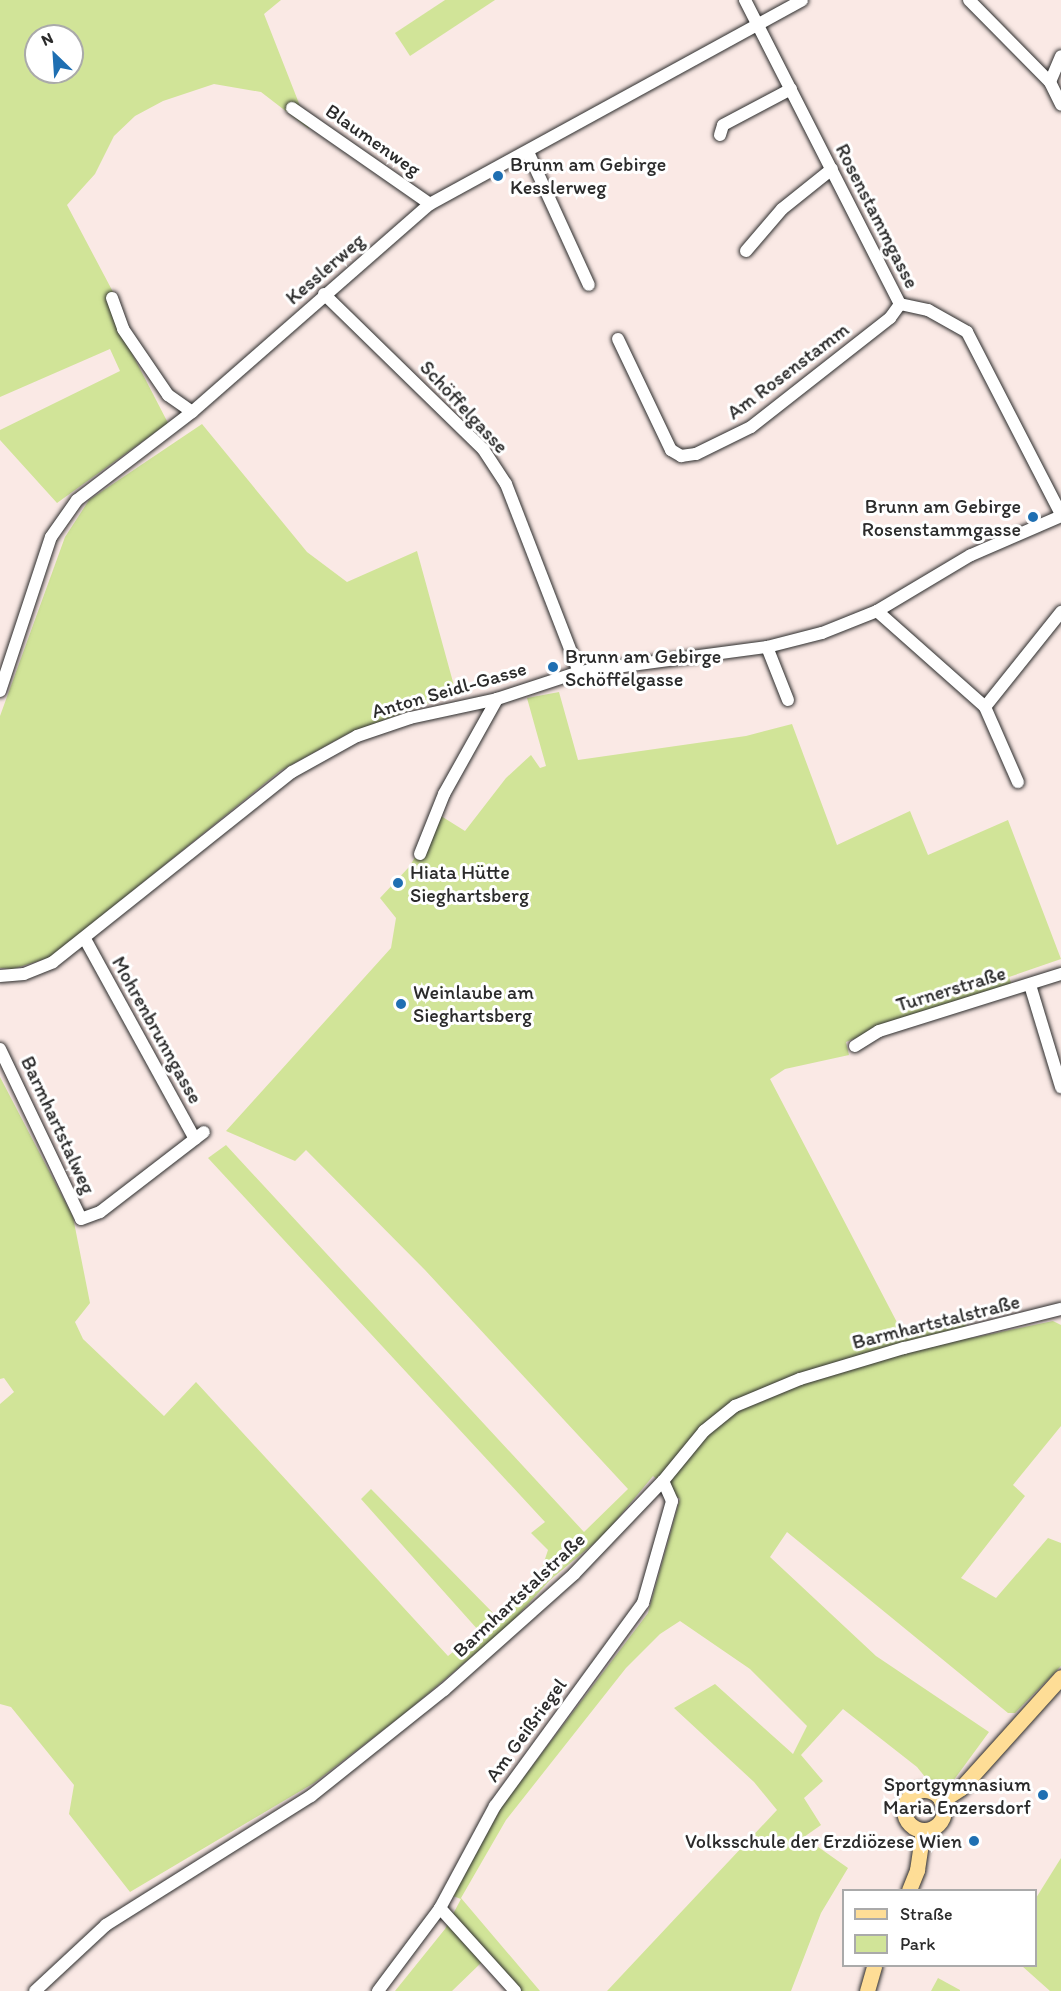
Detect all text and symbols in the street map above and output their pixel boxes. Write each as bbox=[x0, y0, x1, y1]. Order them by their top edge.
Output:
north arrow bbox=[24, 24, 84, 84]
text: N bbox=[38, 28, 56, 50]
street label: Blaumenweg bbox=[321, 99, 425, 181]
street label: Rosenstammgasse bbox=[830, 140, 924, 292]
place label: Brunn am Gebirge Kesslerweg bbox=[510, 152, 666, 199]
marker: Brunn am Gebirge Kesslerweg bbox=[491, 169, 505, 183]
street label: Kesslerweg bbox=[281, 228, 369, 310]
street label: Am Rosenstamm bbox=[723, 318, 853, 424]
street label: Schöffelgasse bbox=[415, 355, 513, 459]
place label: Brunn am Gebirge Rosenstammgasse bbox=[862, 494, 1021, 541]
marker: Brunn am Gebirge Rosenstammgasse bbox=[1026, 510, 1040, 524]
place label: Brunn am Gebirge Schöffelgasse bbox=[565, 644, 721, 691]
street label: Anton Seidl-Gasse bbox=[369, 656, 529, 724]
marker: Brunn am Gebirge Schöffelgasse bbox=[546, 660, 560, 674]
place label: Hiata Hütte Sieghartsberg bbox=[410, 860, 529, 907]
marker: Hiata Hütte Sieghartsberg bbox=[391, 876, 405, 890]
street label: Mohrenbrunngasse bbox=[107, 952, 207, 1108]
street label: Turnerstraße bbox=[893, 961, 1009, 1017]
place label: Weinlaube am Sieghartsberg bbox=[413, 981, 534, 1028]
marker: Weinlaube am Sieghartsberg bbox=[394, 997, 408, 1011]
street label: Barmhartstalweg bbox=[16, 1052, 100, 1198]
street label: Barmhartstalstraße bbox=[850, 1290, 1022, 1354]
street label: Barmhartstalstraße bbox=[448, 1528, 590, 1662]
street label: Am Geißriegel bbox=[480, 1673, 572, 1787]
place label: Sportgymnasium Maria Enzersdorf bbox=[883, 1772, 1031, 1819]
marker: Sportgymnasium Maria Enzersdorf bbox=[1036, 1788, 1050, 1802]
place label: Volksschule der Erzdiözese Wien bbox=[685, 1829, 962, 1853]
marker: Volksschule der Erzdiözese Wien bbox=[967, 1834, 981, 1848]
legend bbox=[842, 1889, 1037, 1967]
text: Straße bbox=[900, 1903, 953, 1925]
text: Park bbox=[900, 1933, 935, 1955]

